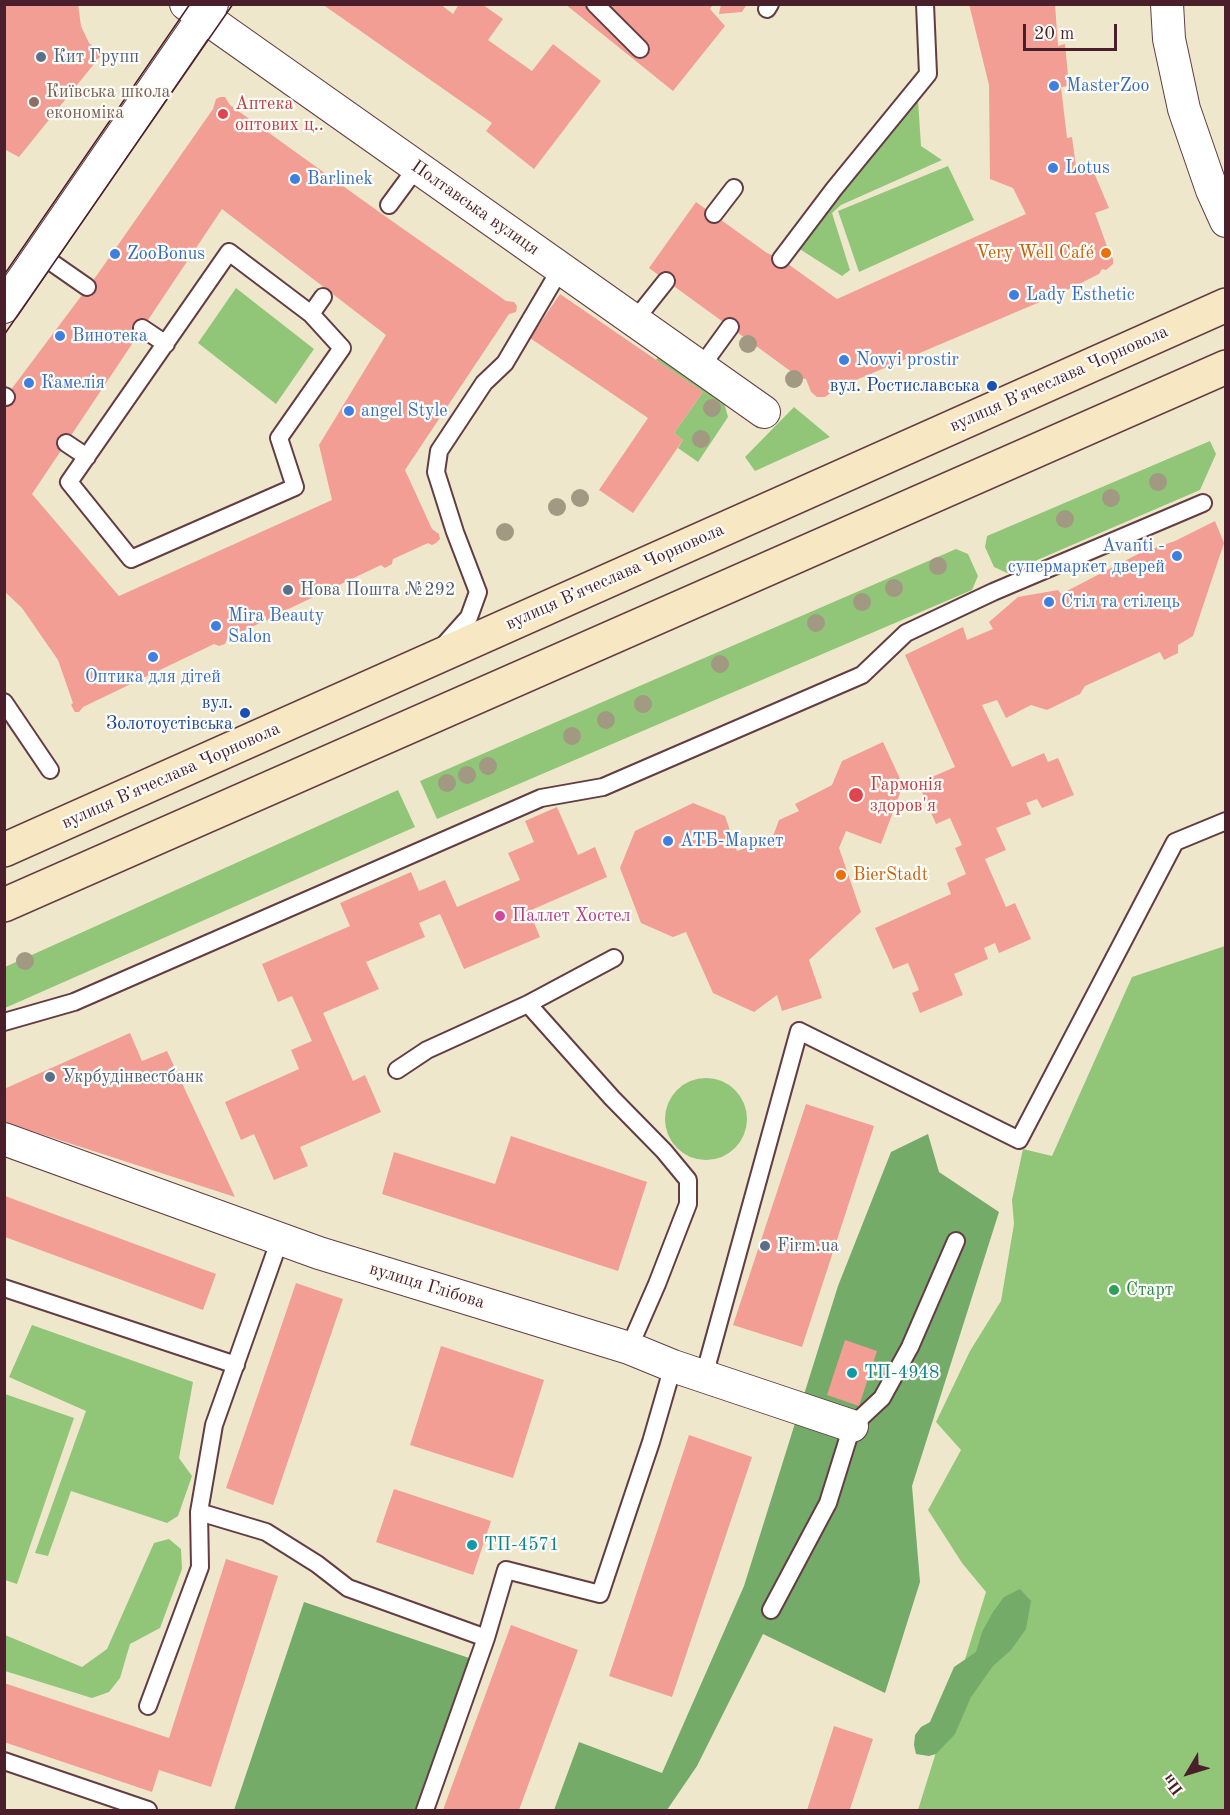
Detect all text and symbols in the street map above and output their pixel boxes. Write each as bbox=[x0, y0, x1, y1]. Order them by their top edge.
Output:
scale bar bbox=[1026, 12, 1120, 50]
text: 20 m bbox=[1034, 25, 1074, 43]
place label: Кит Групп bbox=[53, 46, 139, 68]
marker: Кит Групп bbox=[34, 50, 48, 64]
place label: MasterZoo bbox=[1066, 75, 1149, 97]
marker: MasterZoo bbox=[1047, 79, 1061, 93]
place label: Київська школа економіка bbox=[46, 81, 170, 124]
place label: Аптека оптових ц.. bbox=[235, 93, 324, 136]
marker: Київська школа економіка bbox=[27, 95, 41, 109]
marker: Аптека оптових ц.. bbox=[216, 107, 230, 121]
street label: Полтавська вулиця bbox=[407, 156, 543, 260]
place label: Lotus bbox=[1065, 157, 1110, 179]
marker: Lotus bbox=[1046, 161, 1060, 175]
place label: Barlinek bbox=[307, 168, 373, 190]
marker: Barlinek bbox=[288, 172, 302, 186]
place label: Very Well Café bbox=[976, 242, 1094, 264]
place label: ZooBonus bbox=[127, 243, 205, 265]
marker: Very Well Café bbox=[1099, 246, 1113, 260]
marker: ZooBonus bbox=[108, 247, 122, 261]
place label: Lady Esthetic bbox=[1026, 284, 1135, 306]
marker: Lady Esthetic bbox=[1007, 288, 1021, 302]
street label: вулиця Вʼячеслава Чорновола bbox=[946, 321, 1172, 437]
place label: Винотека bbox=[72, 325, 148, 347]
marker: Винотека bbox=[53, 329, 67, 343]
place label: Novyi prostir bbox=[856, 349, 959, 371]
marker: Novyi prostir bbox=[837, 353, 851, 367]
place label: Камелія bbox=[41, 372, 105, 394]
place label: вул. Ростиславська bbox=[830, 375, 980, 397]
marker: Камелія bbox=[22, 376, 36, 390]
marker: вул. Ростиславська bbox=[985, 379, 999, 393]
place label: angel Style bbox=[361, 400, 448, 422]
marker: angel Style bbox=[342, 404, 356, 418]
street label: вулиця Вʼячеслава Чорновола bbox=[502, 519, 728, 635]
place label: Avanti - супермаркет дверей bbox=[1008, 535, 1165, 578]
marker: Avanti - супермаркет дверей bbox=[1170, 549, 1184, 563]
place label: Нова Пошта №292 bbox=[300, 579, 455, 601]
marker: Нова Пошта №292 bbox=[281, 583, 295, 597]
place label: Стіл та стілець bbox=[1061, 591, 1180, 613]
marker: Стіл та стілець bbox=[1042, 595, 1056, 609]
place label: Mira Beauty Salon bbox=[228, 605, 324, 648]
marker: Mira Beauty Salon bbox=[209, 619, 223, 633]
marker: Оптика для дітей bbox=[146, 650, 160, 664]
place label: Оптика для дітей bbox=[85, 666, 221, 688]
place label: вул. Золотоустiвська bbox=[106, 692, 233, 734]
marker: вул. Золотоустiвська bbox=[238, 706, 252, 720]
street label: вулиця Вʼячеслава Чорновола bbox=[58, 718, 284, 834]
place label: Гармонія здоров'я bbox=[870, 774, 942, 816]
marker: Гармонія здоров'я bbox=[847, 786, 865, 804]
place label: АТБ-Маркет bbox=[680, 830, 784, 852]
marker: АТБ-Маркет bbox=[661, 834, 675, 848]
place label: BierStadt bbox=[853, 864, 928, 886]
marker: BierStadt bbox=[834, 868, 848, 882]
place label: Паллет Хостел bbox=[512, 905, 631, 927]
marker: Паллет Хостел bbox=[493, 909, 507, 923]
place label: Укрбудінвестбанк bbox=[62, 1066, 204, 1088]
marker: Укрбудінвестбанк bbox=[43, 1070, 57, 1084]
place label: Firm.ua bbox=[777, 1235, 839, 1257]
marker: Firm.ua bbox=[758, 1239, 772, 1253]
street label: вулиця Глібова bbox=[367, 1258, 487, 1314]
place label: Старт bbox=[1126, 1279, 1173, 1301]
marker: Старт bbox=[1107, 1283, 1121, 1297]
place label: ТП-4948 bbox=[864, 1362, 939, 1384]
marker: ТП-4948 bbox=[845, 1366, 859, 1380]
place label: ТП-4571 bbox=[484, 1534, 559, 1556]
marker: ТП-4571 bbox=[465, 1538, 479, 1552]
north arrow bbox=[1158, 1743, 1218, 1803]
text: Пн bbox=[1161, 1770, 1187, 1798]

